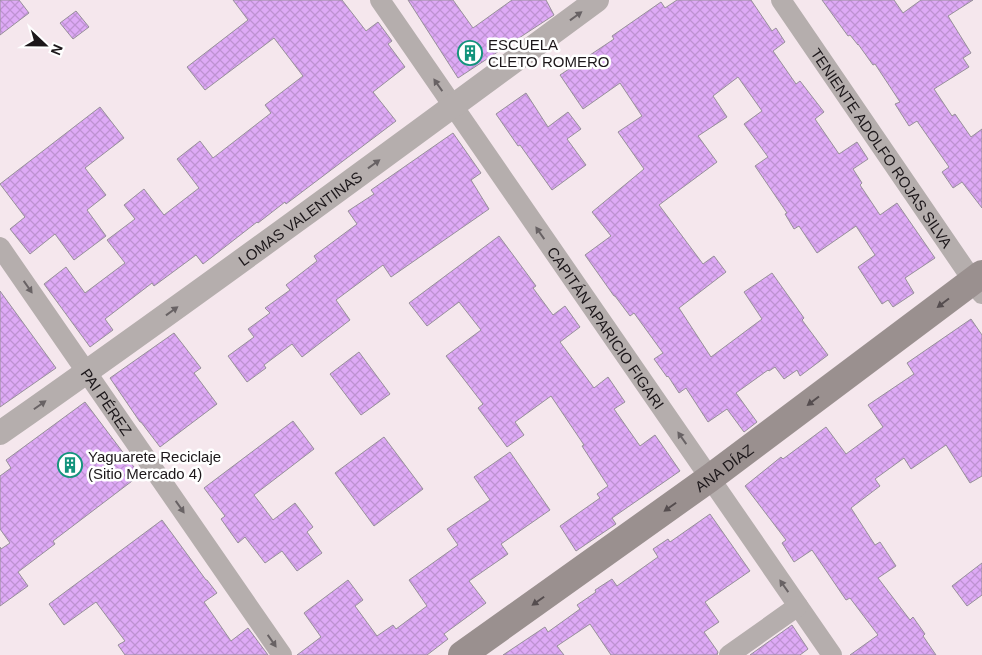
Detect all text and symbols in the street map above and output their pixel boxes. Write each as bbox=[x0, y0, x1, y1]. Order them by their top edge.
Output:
one-way arrow bbox=[569, 10, 582, 21]
north arrow bbox=[20, 20, 70, 70]
place label: ESCUELA CLETO ROMERO bbox=[488, 36, 609, 70]
building icon: ESCUELA CLETO ROMERO bbox=[457, 40, 483, 66]
text: N bbox=[48, 42, 66, 58]
street label: TENIENTE ADOLFO ROJAS SILVA bbox=[808, 45, 956, 251]
one-way arrow bbox=[433, 78, 443, 91]
one-way arrow bbox=[367, 158, 380, 169]
street label: LOMAS VALENTINAS bbox=[235, 167, 365, 269]
one-way arrow bbox=[535, 226, 545, 239]
street label: CAPITÁN APARICIO FIGARI bbox=[544, 243, 668, 412]
one-way arrow bbox=[23, 280, 33, 294]
one-way arrow bbox=[937, 298, 950, 309]
one-way arrow bbox=[165, 305, 178, 316]
street label: PAI PÉREZ bbox=[78, 365, 136, 438]
one-way arrow bbox=[806, 396, 820, 406]
one-way arrow bbox=[33, 400, 47, 410]
one-way arrow bbox=[677, 432, 687, 445]
street label: ANA DÍAZ bbox=[691, 440, 756, 495]
place label: Yaguarete Reciclaje (Sitio Mercado 4) bbox=[88, 448, 221, 482]
building icon: Yaguarete Reciclaje (Sitio Mercado 4) bbox=[57, 452, 83, 478]
one-way arrow bbox=[175, 500, 185, 514]
one-way arrow bbox=[663, 502, 677, 512]
one-way arrow bbox=[779, 579, 789, 593]
one-way arrow bbox=[531, 596, 545, 606]
one-way arrow bbox=[267, 634, 277, 648]

